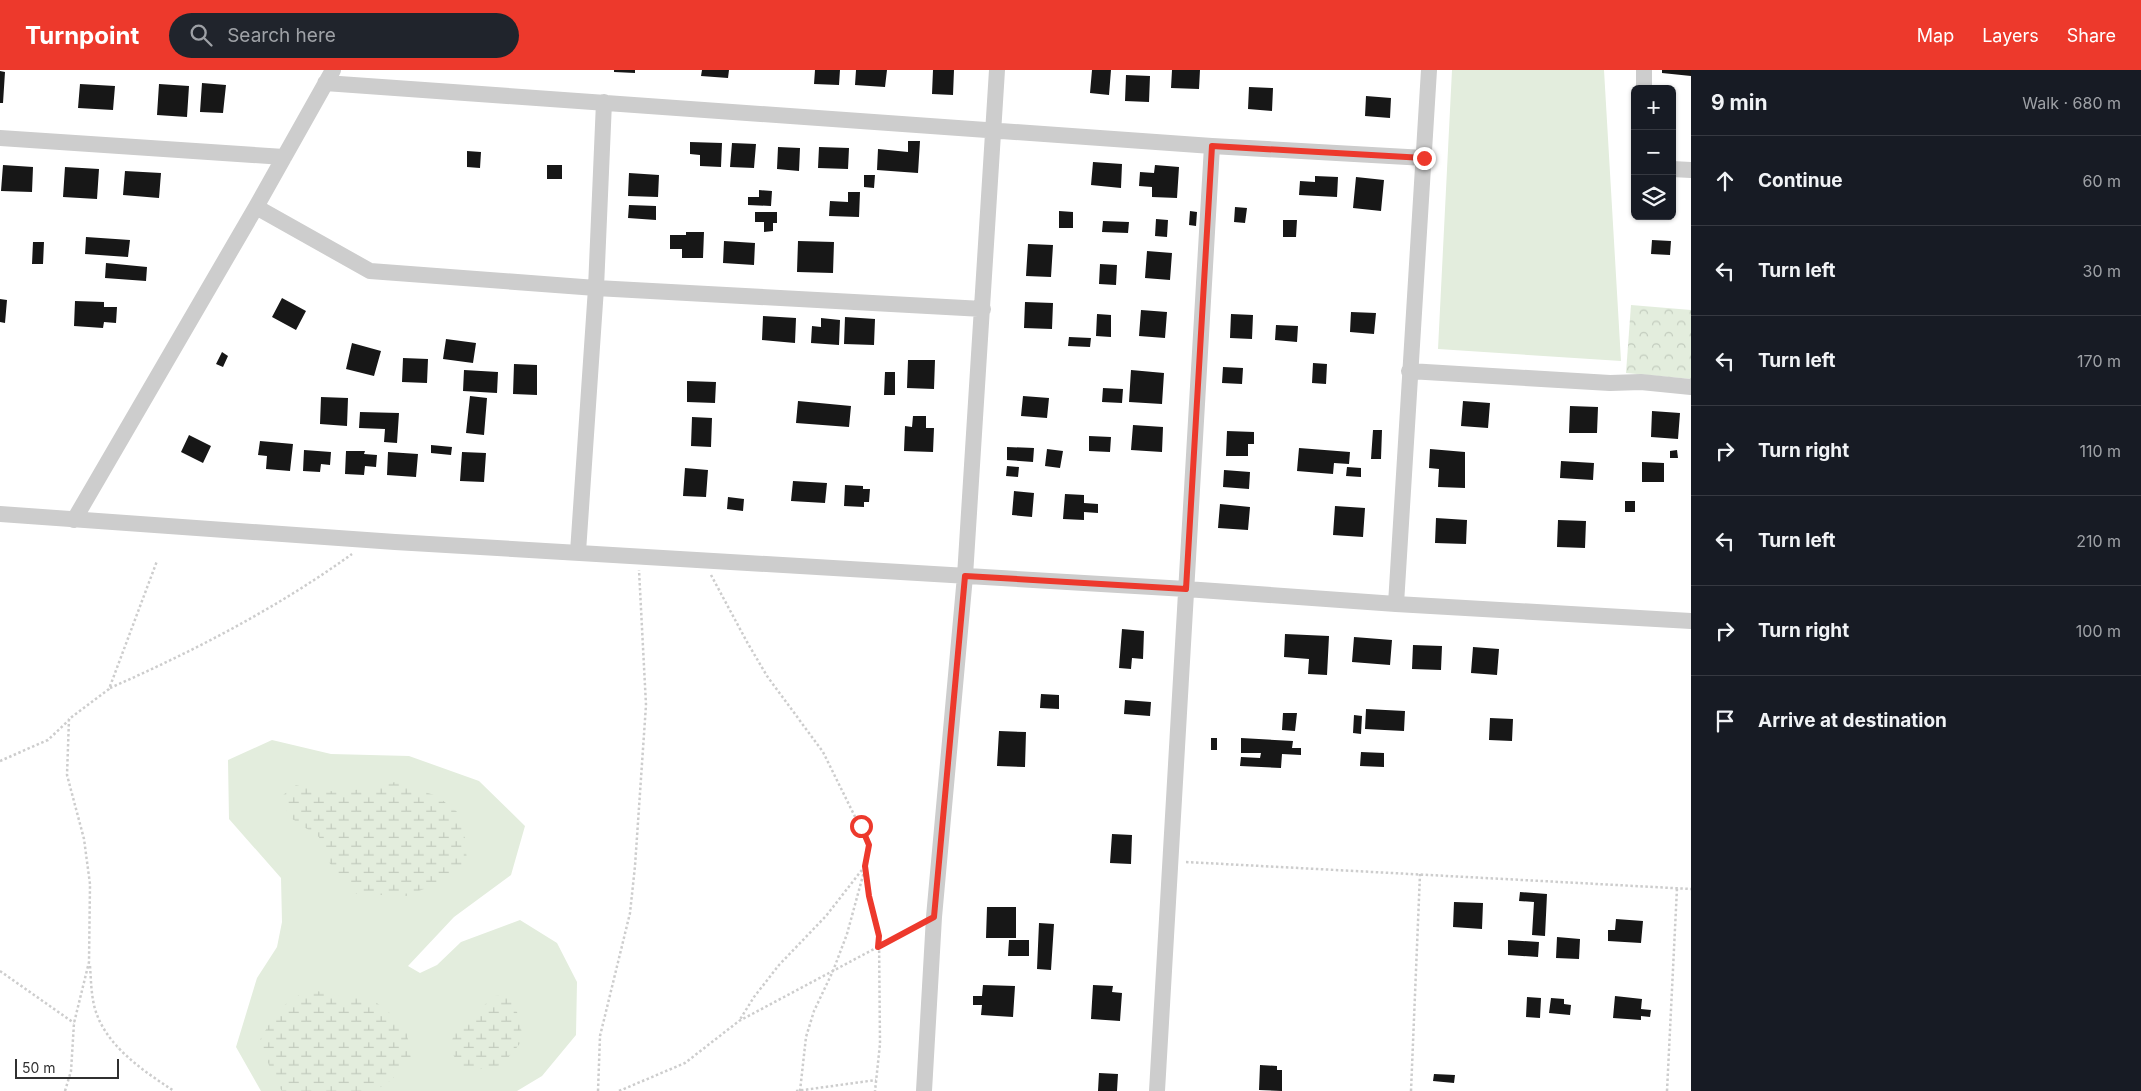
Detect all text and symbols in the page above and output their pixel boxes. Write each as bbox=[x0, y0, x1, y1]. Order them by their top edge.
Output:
search box bbox=[169, 13, 519, 58]
text: Turnpoint bbox=[25, 21, 139, 50]
icon: search bbox=[187, 21, 215, 49]
text: Search here bbox=[227, 24, 336, 47]
text: Map bbox=[1917, 25, 1954, 46]
text: Layers bbox=[1982, 25, 2039, 46]
text: Share bbox=[2067, 25, 2116, 46]
map controls bbox=[1631, 85, 1676, 220]
button: + bbox=[1631, 85, 1676, 130]
text: 9 min bbox=[1711, 90, 1768, 115]
text: Walk · 680 m bbox=[2022, 93, 2121, 113]
button: − bbox=[1631, 130, 1676, 175]
route end bbox=[1413, 147, 1436, 170]
icon: ahead bbox=[1711, 167, 1739, 195]
text: Continue bbox=[1758, 169, 1843, 192]
text: 60 m bbox=[2082, 171, 2121, 191]
button: layers bbox=[1631, 175, 1676, 220]
icon: left bbox=[1711, 257, 1739, 285]
text: Turn left bbox=[1758, 259, 1836, 282]
text: 30 m bbox=[2083, 261, 2121, 281]
icon: left bbox=[1711, 347, 1739, 375]
text: Turn left bbox=[1758, 349, 1836, 372]
text: 170 m bbox=[2077, 351, 2121, 371]
icon: right bbox=[1711, 437, 1739, 465]
text: Turn right bbox=[1758, 439, 1849, 462]
text: 110 m bbox=[2079, 441, 2121, 461]
icon: left bbox=[1711, 527, 1739, 555]
text: Turn left bbox=[1758, 529, 1836, 552]
text: 210 m bbox=[2076, 531, 2121, 551]
icon: right bbox=[1711, 617, 1739, 645]
text: Turn right bbox=[1758, 619, 1849, 642]
text: 100 m bbox=[2076, 621, 2121, 641]
icon: arrive bbox=[1711, 707, 1739, 735]
text: Arrive at destination bbox=[1758, 709, 1947, 732]
route start bbox=[850, 815, 873, 838]
scale bar bbox=[15, 1056, 119, 1079]
text: 50 m bbox=[22, 1059, 56, 1076]

